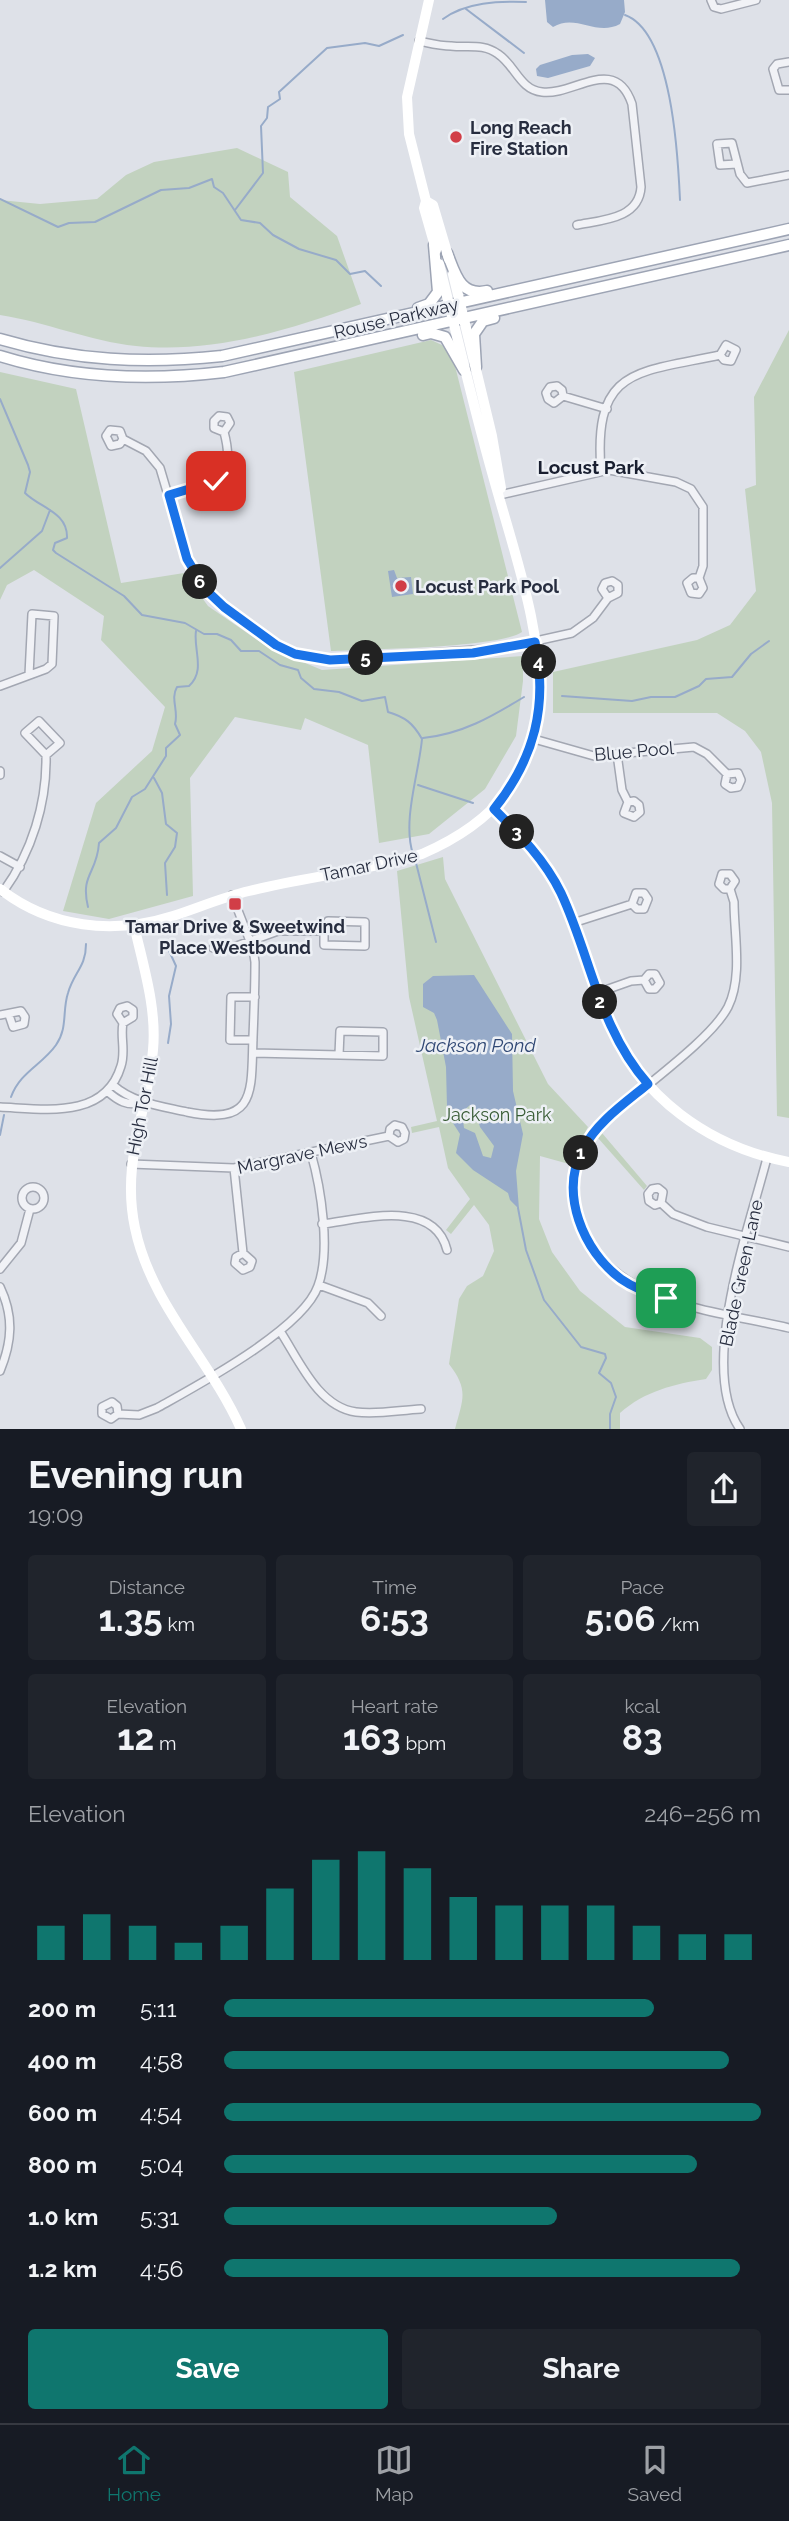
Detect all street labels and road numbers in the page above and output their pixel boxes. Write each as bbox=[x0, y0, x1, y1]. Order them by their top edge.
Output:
street label: Rouse Parkway bbox=[332, 293, 461, 343]
street label: Blue Pool bbox=[593, 737, 675, 765]
street label: Tamar Drive bbox=[319, 844, 420, 886]
street label: High Tor Hill bbox=[122, 1055, 162, 1157]
street label: Margrave Mews bbox=[235, 1130, 369, 1178]
street label: Blade Green Lane bbox=[715, 1197, 767, 1348]

